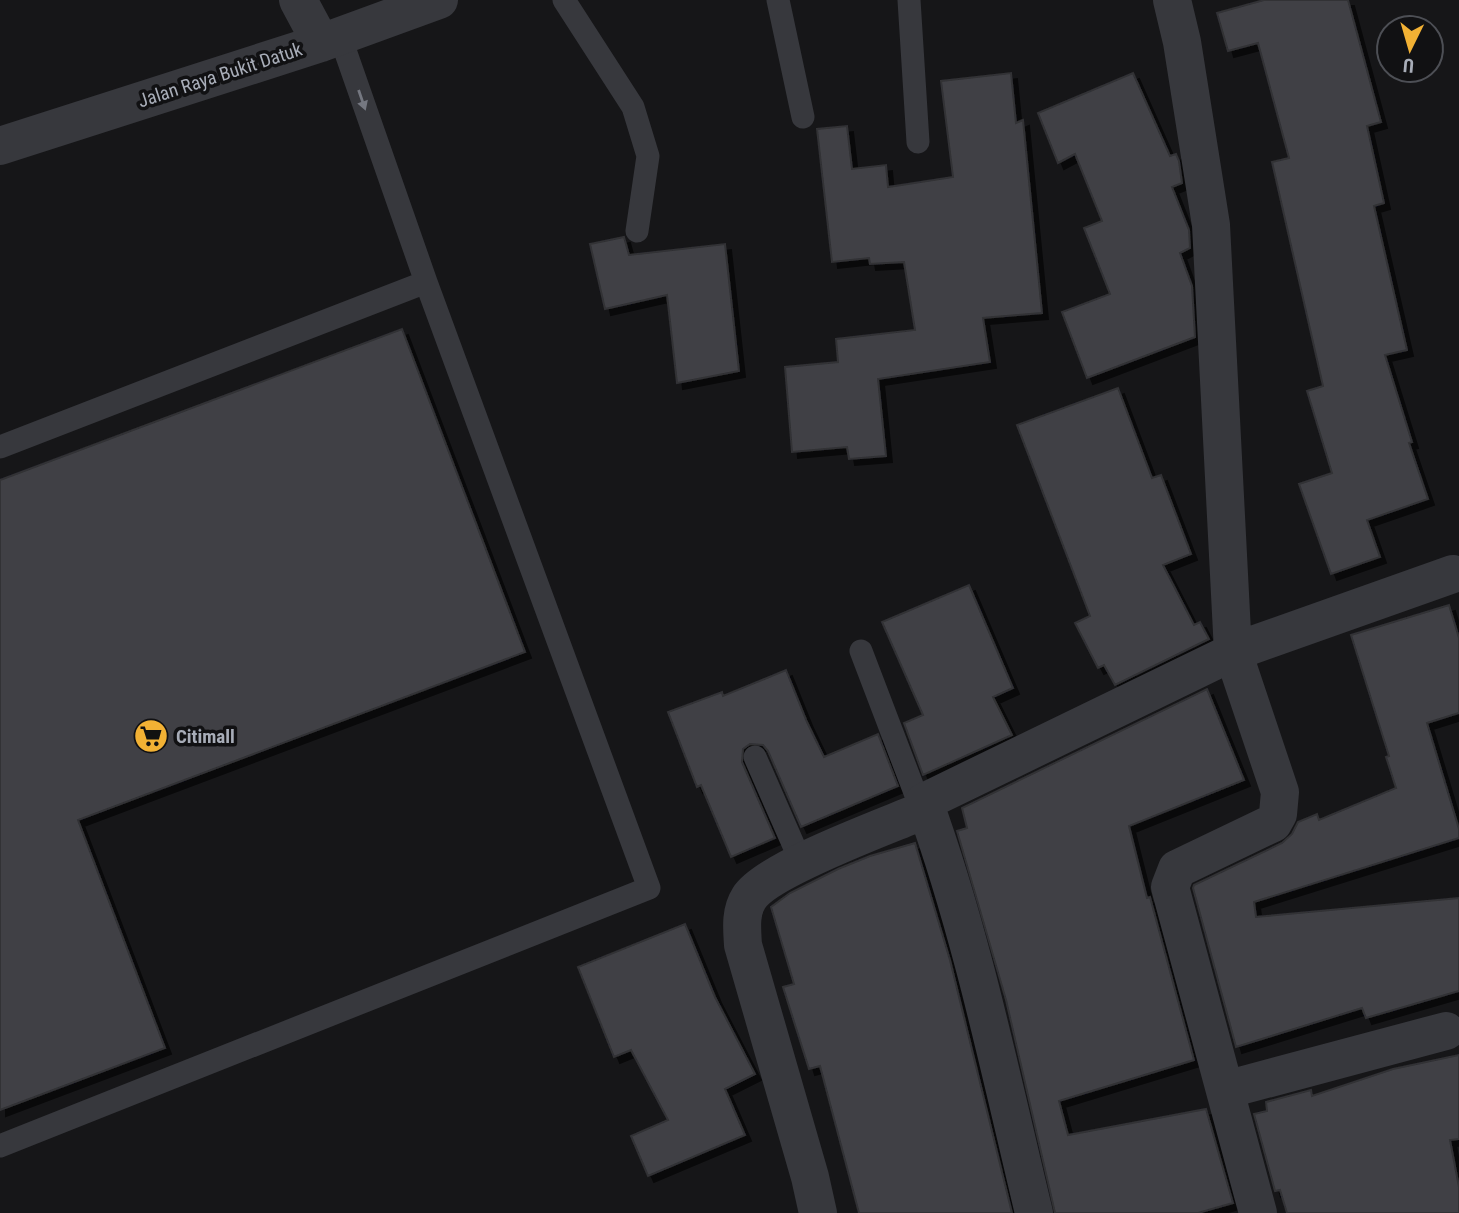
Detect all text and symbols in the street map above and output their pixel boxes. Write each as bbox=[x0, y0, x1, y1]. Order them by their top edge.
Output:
north arrow bbox=[1375, 14, 1445, 84]
street label: Jalan Raya Bukit Datuk bbox=[135, 37, 305, 112]
text: U bbox=[1402, 54, 1415, 77]
one-way arrow bbox=[357, 90, 368, 111]
supermarket icon: Citimall bbox=[132, 717, 170, 755]
place label: Citimall bbox=[176, 725, 235, 748]

